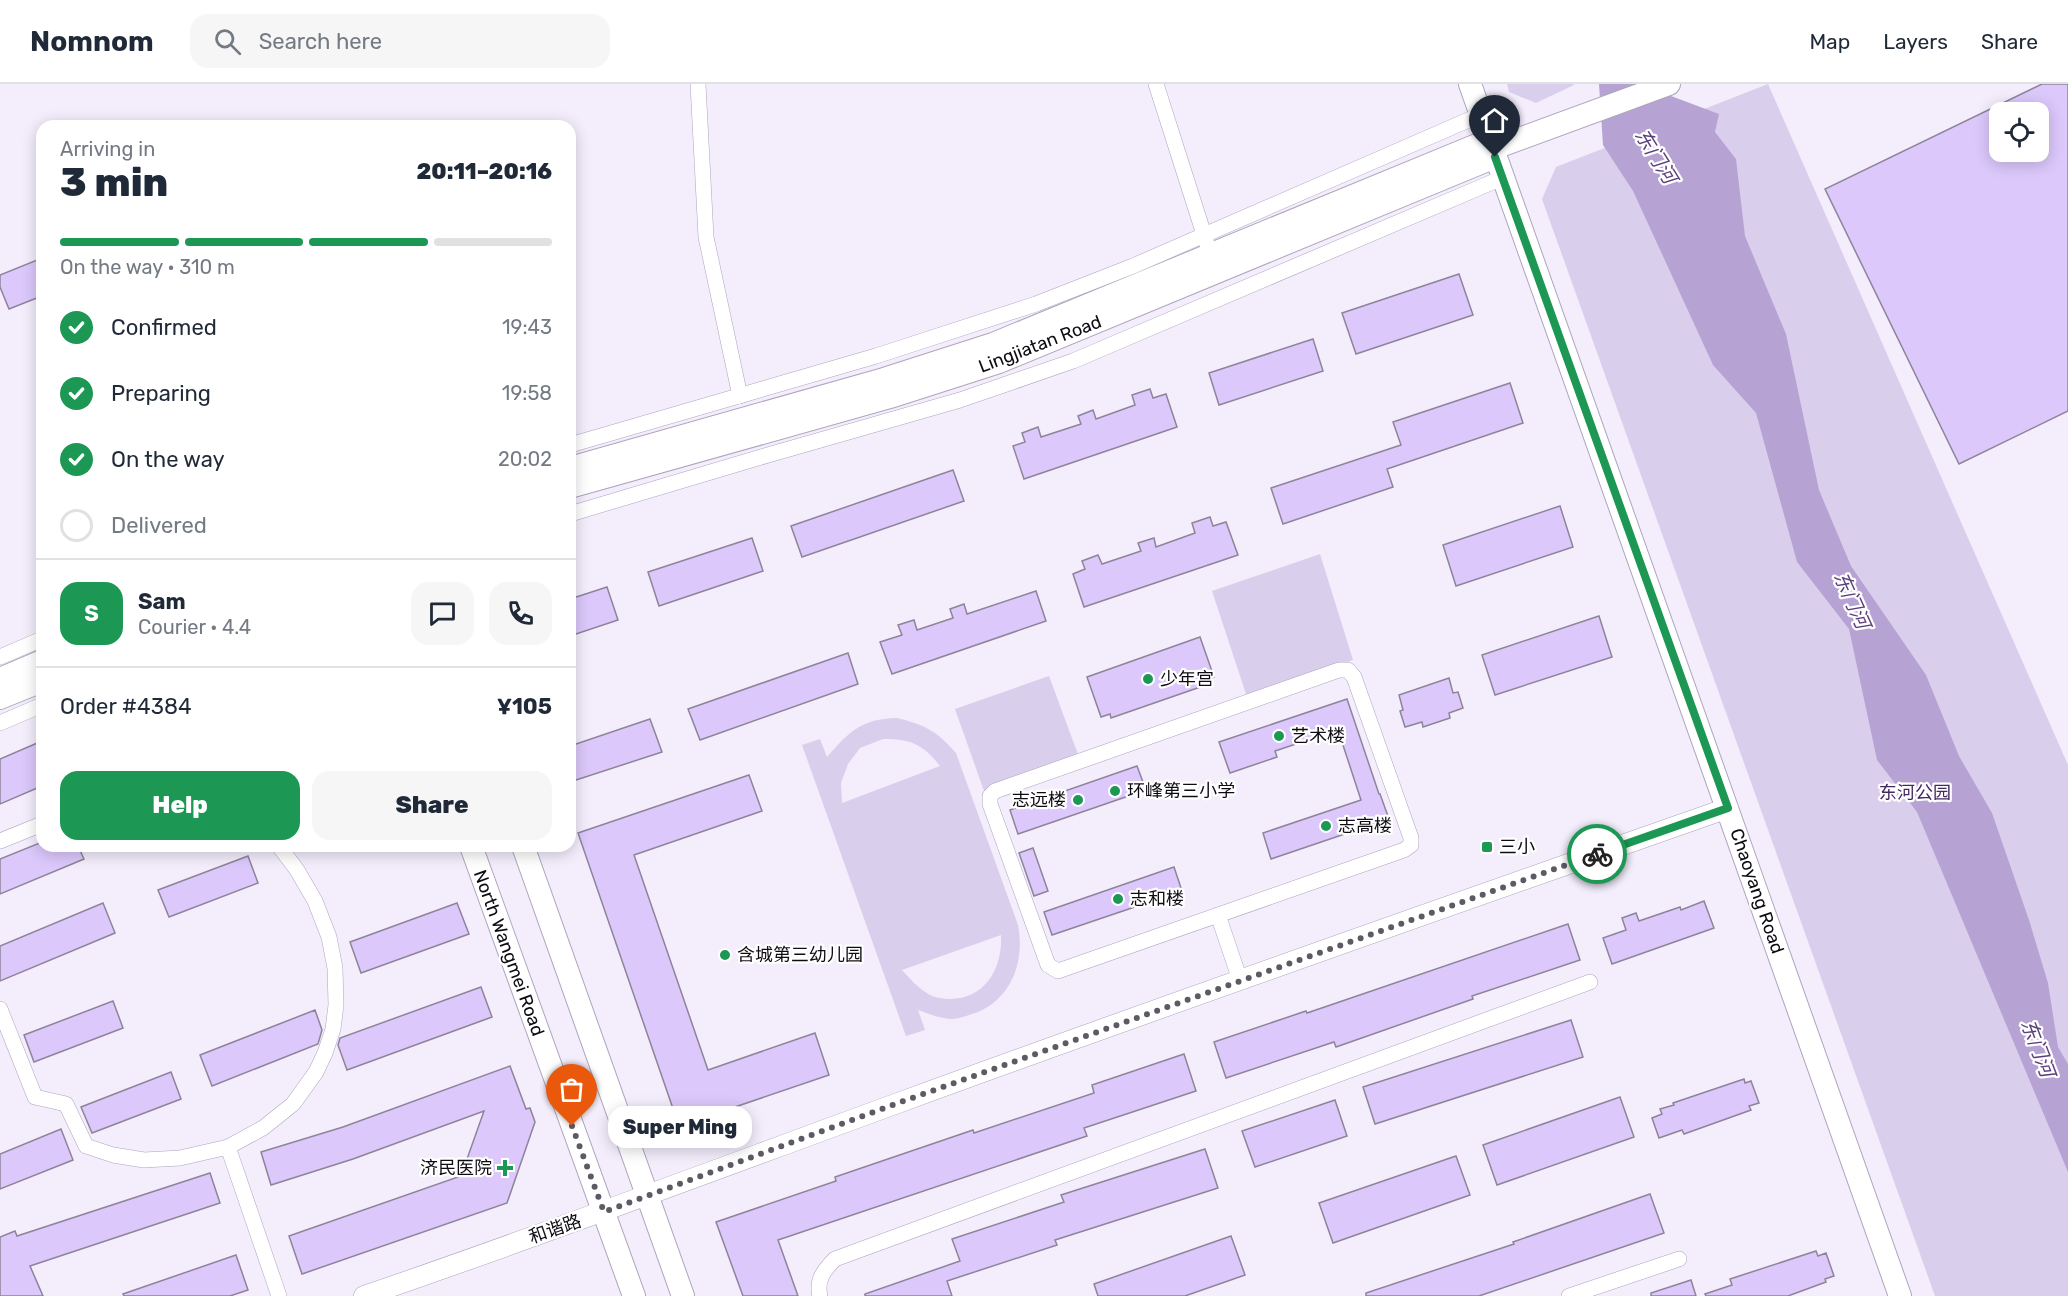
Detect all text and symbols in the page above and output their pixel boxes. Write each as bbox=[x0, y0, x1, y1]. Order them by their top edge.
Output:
search box bbox=[190, 14, 610, 68]
text: Nomnom bbox=[30, 25, 154, 58]
icon: search bbox=[211, 25, 244, 58]
text: Search here bbox=[259, 28, 382, 55]
text: Map bbox=[1809, 29, 1850, 54]
text: Layers bbox=[1883, 29, 1948, 54]
text: Share bbox=[1981, 29, 2038, 54]
pin bbox=[1469, 95, 1520, 157]
map controls bbox=[1989, 102, 2049, 162]
button: locate bbox=[1989, 102, 2049, 162]
icon: home bbox=[1478, 104, 1511, 137]
water label: 东门河 bbox=[1630, 124, 1684, 191]
text: Arriving in bbox=[60, 137, 155, 161]
text: 20:11–20:16 bbox=[416, 158, 552, 185]
text: 3 min bbox=[60, 160, 168, 206]
text: On the way · 310 m bbox=[60, 255, 235, 279]
street label: Lingjiatan Road bbox=[975, 310, 1105, 378]
icon: check bbox=[60, 311, 93, 344]
text: Confirmed bbox=[111, 314, 217, 341]
text: 19:43 bbox=[502, 315, 552, 339]
icon: check bbox=[60, 377, 93, 410]
text: Preparing bbox=[111, 380, 211, 407]
text: 19:58 bbox=[502, 381, 552, 405]
icon: check bbox=[60, 443, 93, 476]
text: On the way bbox=[111, 446, 225, 473]
text: 20:02 bbox=[498, 447, 552, 471]
text: Delivered bbox=[111, 512, 207, 539]
water label: 东门河 bbox=[1829, 568, 1877, 636]
button: chat bbox=[411, 582, 474, 645]
button: phone bbox=[489, 582, 552, 645]
text: Sam bbox=[138, 588, 186, 615]
text: S bbox=[84, 600, 99, 627]
text: Courier · 4.4 bbox=[138, 615, 251, 639]
place label: 少年宫 bbox=[1160, 668, 1214, 690]
marker: 少年宫 bbox=[1141, 672, 1155, 686]
text: Order #4384 bbox=[60, 693, 192, 720]
text: ¥105 bbox=[497, 693, 552, 720]
place label: 艺术楼 bbox=[1291, 725, 1345, 747]
marker: 艺术楼 bbox=[1272, 729, 1286, 743]
button: Help bbox=[60, 771, 300, 840]
button: Share bbox=[312, 771, 552, 840]
place label: 环峰第三小学 bbox=[1127, 780, 1235, 802]
park label: 东河公园 bbox=[1879, 782, 1951, 804]
marker: 环峰第三小学 bbox=[1108, 784, 1122, 798]
place label: 志远楼 bbox=[1012, 789, 1066, 811]
marker: 志远楼 bbox=[1071, 793, 1085, 807]
place label: 志高楼 bbox=[1338, 815, 1392, 837]
marker: 志高楼 bbox=[1319, 819, 1333, 833]
courier bbox=[1567, 824, 1627, 884]
street label: Chaoyang Road bbox=[1725, 825, 1789, 957]
place label: 三小 bbox=[1499, 836, 1535, 858]
icon: bike bbox=[1581, 838, 1614, 871]
marker: 三小 bbox=[1480, 840, 1494, 854]
street label: North Wangmei Road bbox=[469, 867, 549, 1039]
place label: 志和楼 bbox=[1130, 888, 1184, 910]
marker: 志和楼 bbox=[1111, 892, 1125, 906]
place label: 含城第三幼儿园 bbox=[737, 944, 863, 966]
marker: 含城第三幼儿园 bbox=[718, 948, 732, 962]
water label: 东门河 bbox=[2016, 1016, 2061, 1084]
pin bbox=[546, 1064, 597, 1126]
icon: bag bbox=[555, 1073, 588, 1106]
callout: Super Ming bbox=[608, 1105, 752, 1147]
text: Super Ming bbox=[623, 1115, 737, 1139]
place label: 济民医院 bbox=[420, 1157, 492, 1179]
marker: 济民医院 bbox=[496, 1159, 514, 1177]
street label: 和谐路 bbox=[526, 1210, 584, 1248]

